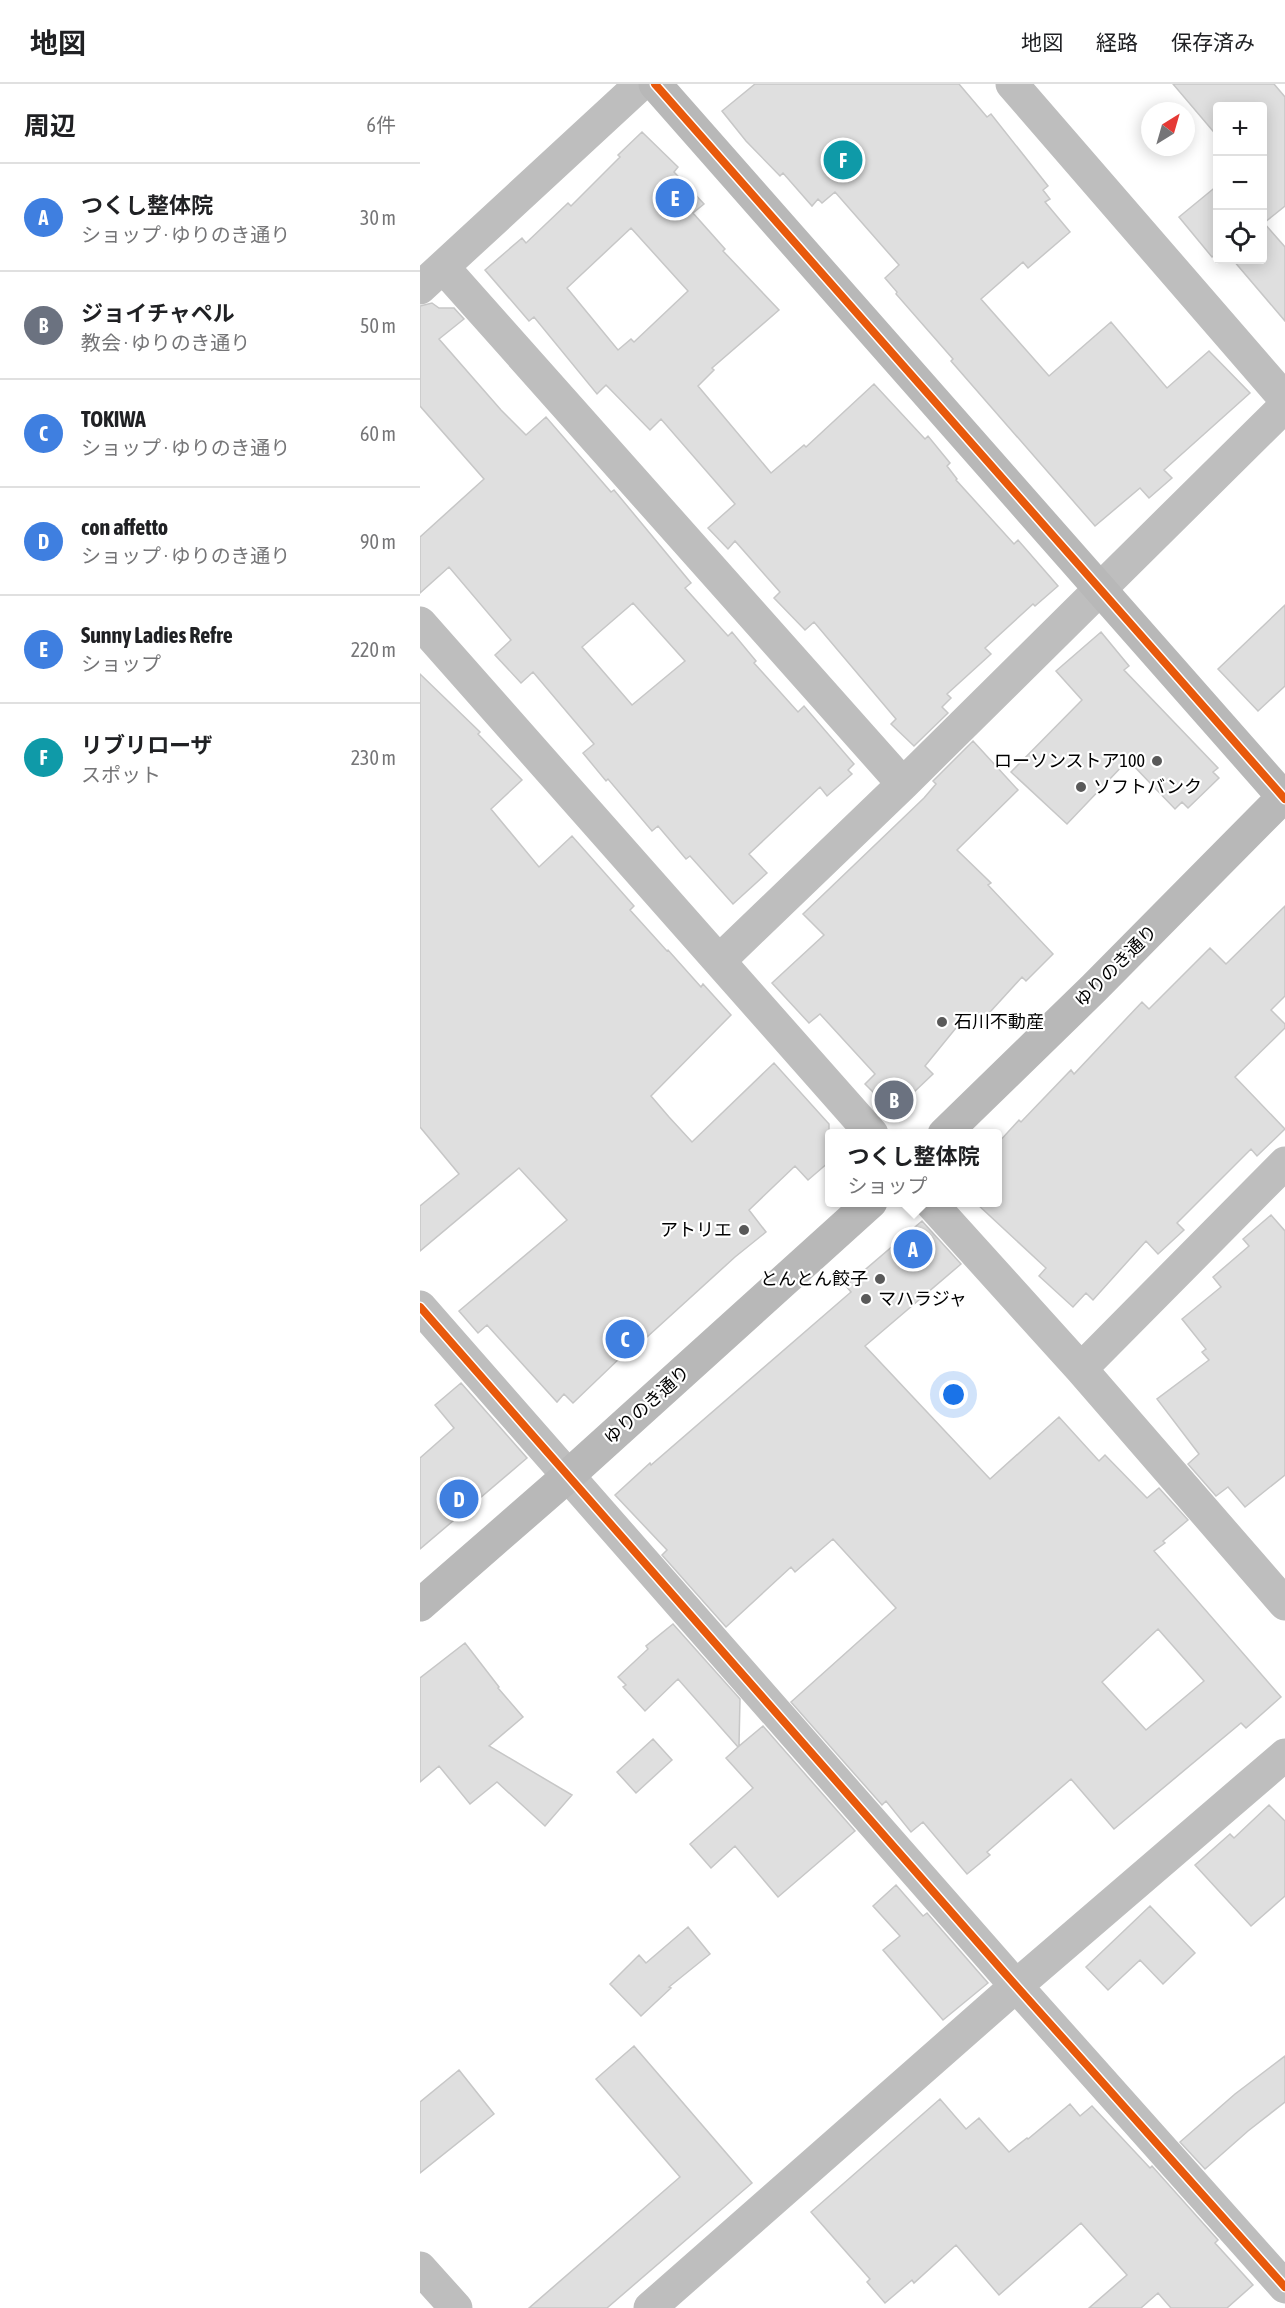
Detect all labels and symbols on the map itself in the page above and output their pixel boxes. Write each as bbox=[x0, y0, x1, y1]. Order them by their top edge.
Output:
north arrow bbox=[1141, 102, 1195, 156]
pin: F bbox=[824, 138, 862, 182]
pin: E bbox=[656, 176, 694, 220]
place label: ローソンストア100 bbox=[994, 750, 1145, 771]
marker: ローソンストア100 bbox=[1150, 754, 1164, 768]
place label: ソフトバンク bbox=[1093, 776, 1202, 797]
marker: ソフトバンク bbox=[1074, 780, 1088, 794]
street label: ゆりのき通り bbox=[1070, 920, 1161, 1011]
place label: 石川不動産 bbox=[954, 1011, 1044, 1032]
marker: 石川不動産 bbox=[935, 1015, 949, 1029]
pin: B bbox=[874, 1078, 914, 1122]
place label: アトリエ bbox=[660, 1219, 732, 1240]
marker: アトリエ bbox=[737, 1223, 751, 1237]
pin: A bbox=[894, 1226, 932, 1272]
place label: とんとん餃子 bbox=[760, 1268, 868, 1289]
marker: とんとん餃子 bbox=[873, 1272, 887, 1286]
place label: マハラジャ bbox=[878, 1288, 967, 1309]
marker: マハラジャ bbox=[859, 1292, 873, 1306]
pin: C bbox=[606, 1316, 644, 1362]
street label: ゆりのき通り bbox=[600, 1361, 694, 1448]
your location bbox=[939, 1380, 968, 1409]
pin: D bbox=[440, 1476, 478, 1522]

